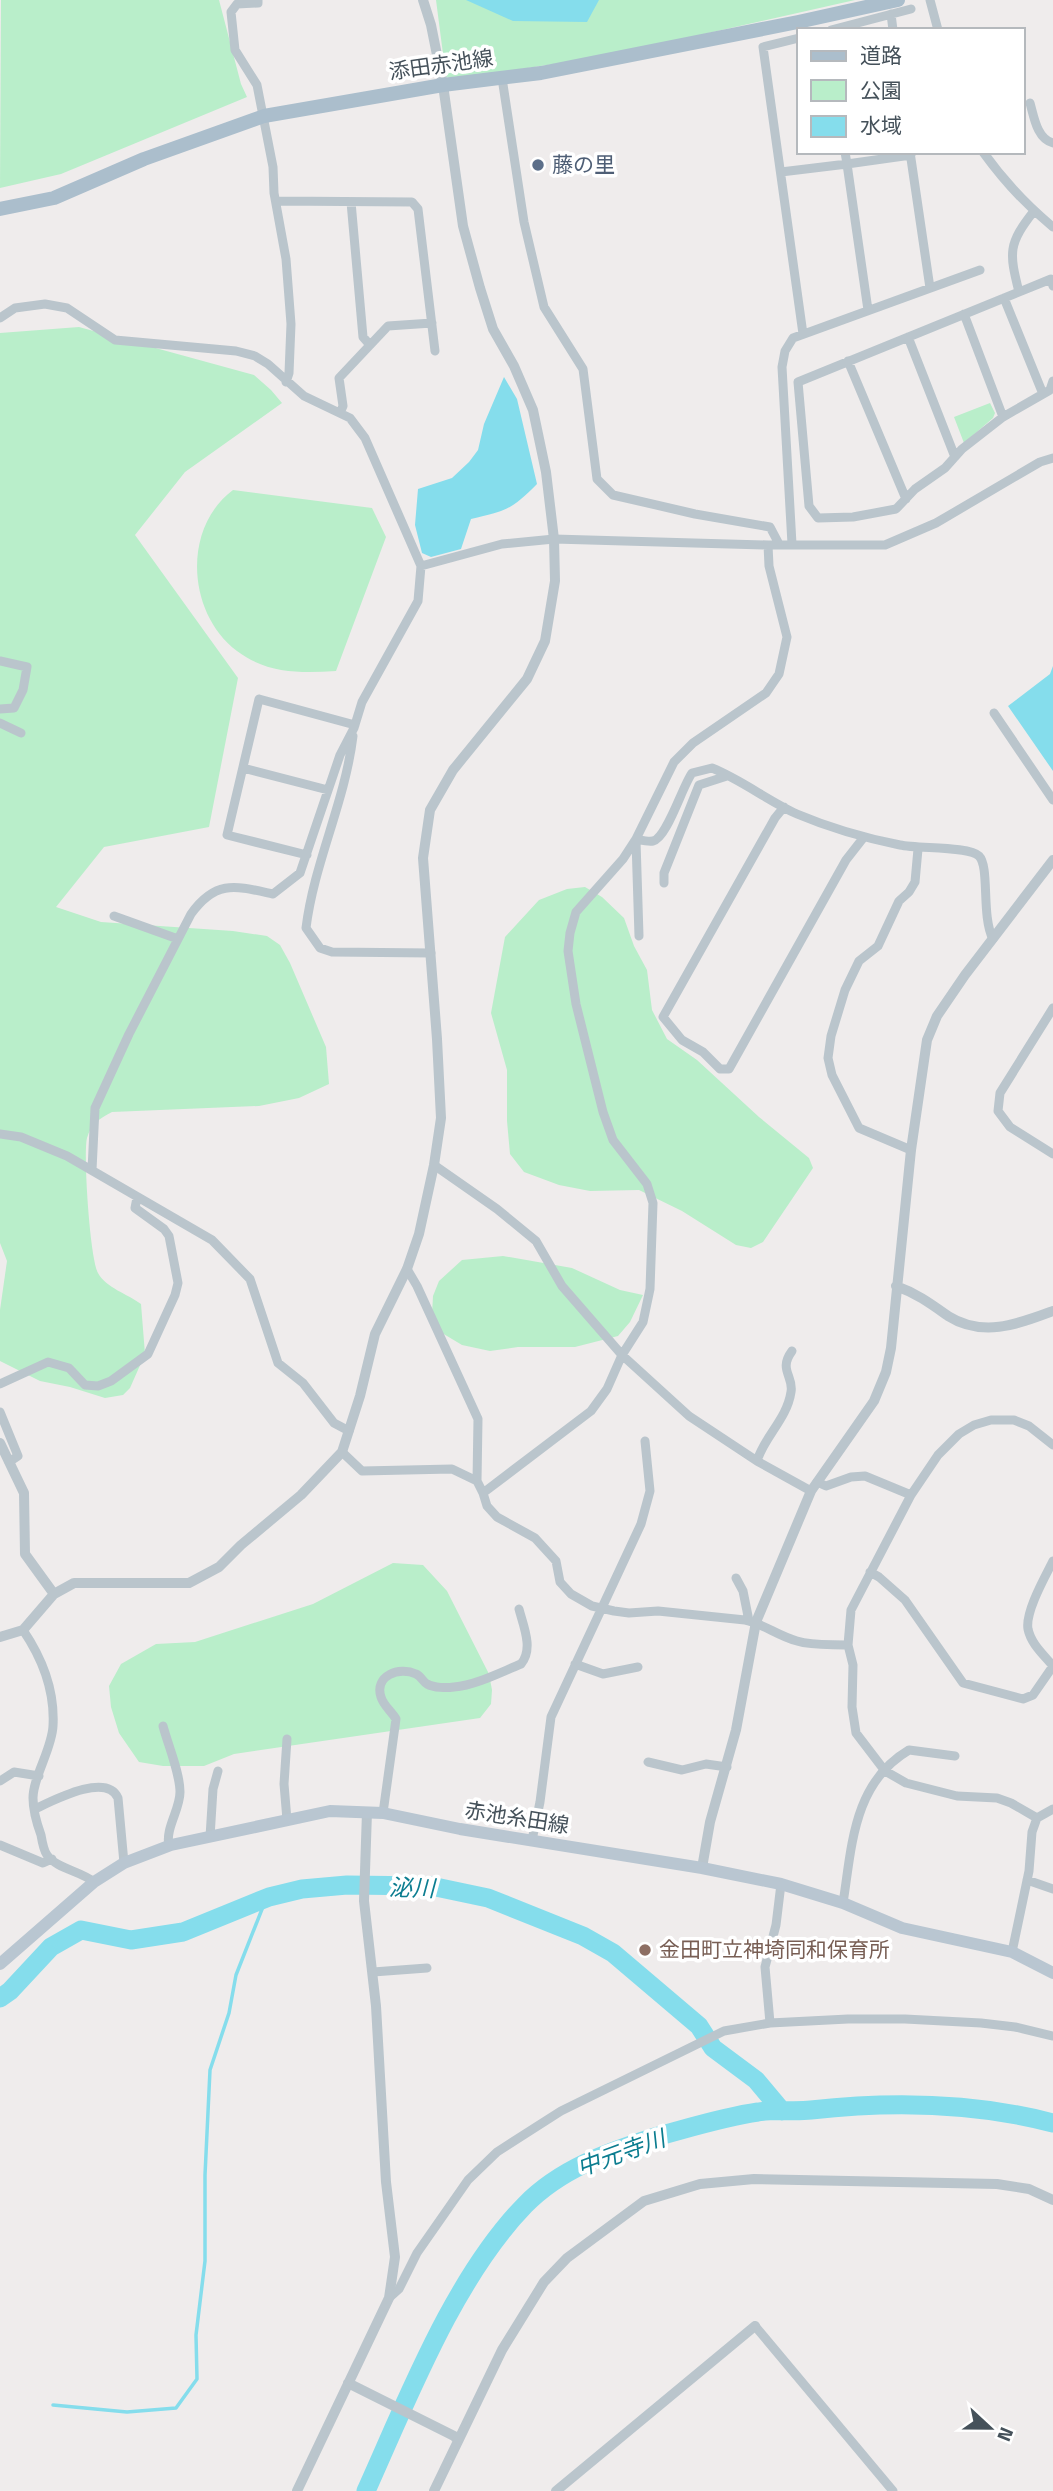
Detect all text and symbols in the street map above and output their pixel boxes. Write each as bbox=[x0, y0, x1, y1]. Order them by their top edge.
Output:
legend bbox=[797, 28, 1025, 154]
text: 道路 bbox=[860, 39, 902, 71]
street label: 添田赤池線 bbox=[387, 41, 495, 87]
text: 公園 bbox=[860, 74, 902, 106]
text: 水域 bbox=[860, 109, 902, 141]
place label: 藤の里 bbox=[552, 148, 615, 180]
marker: 藤の里 bbox=[530, 157, 546, 173]
street label: 赤池糸田線 bbox=[463, 1793, 572, 1841]
water label: 泌川 bbox=[389, 1870, 438, 1905]
place label: 金田町立神埼同和保育所 bbox=[659, 1933, 890, 1965]
marker: 金田町立神埼同和保育所 bbox=[637, 1942, 653, 1958]
water label: 中元寺川 bbox=[572, 2119, 673, 2185]
north arrow bbox=[955, 2393, 1025, 2463]
text: N bbox=[990, 2423, 1022, 2446]

